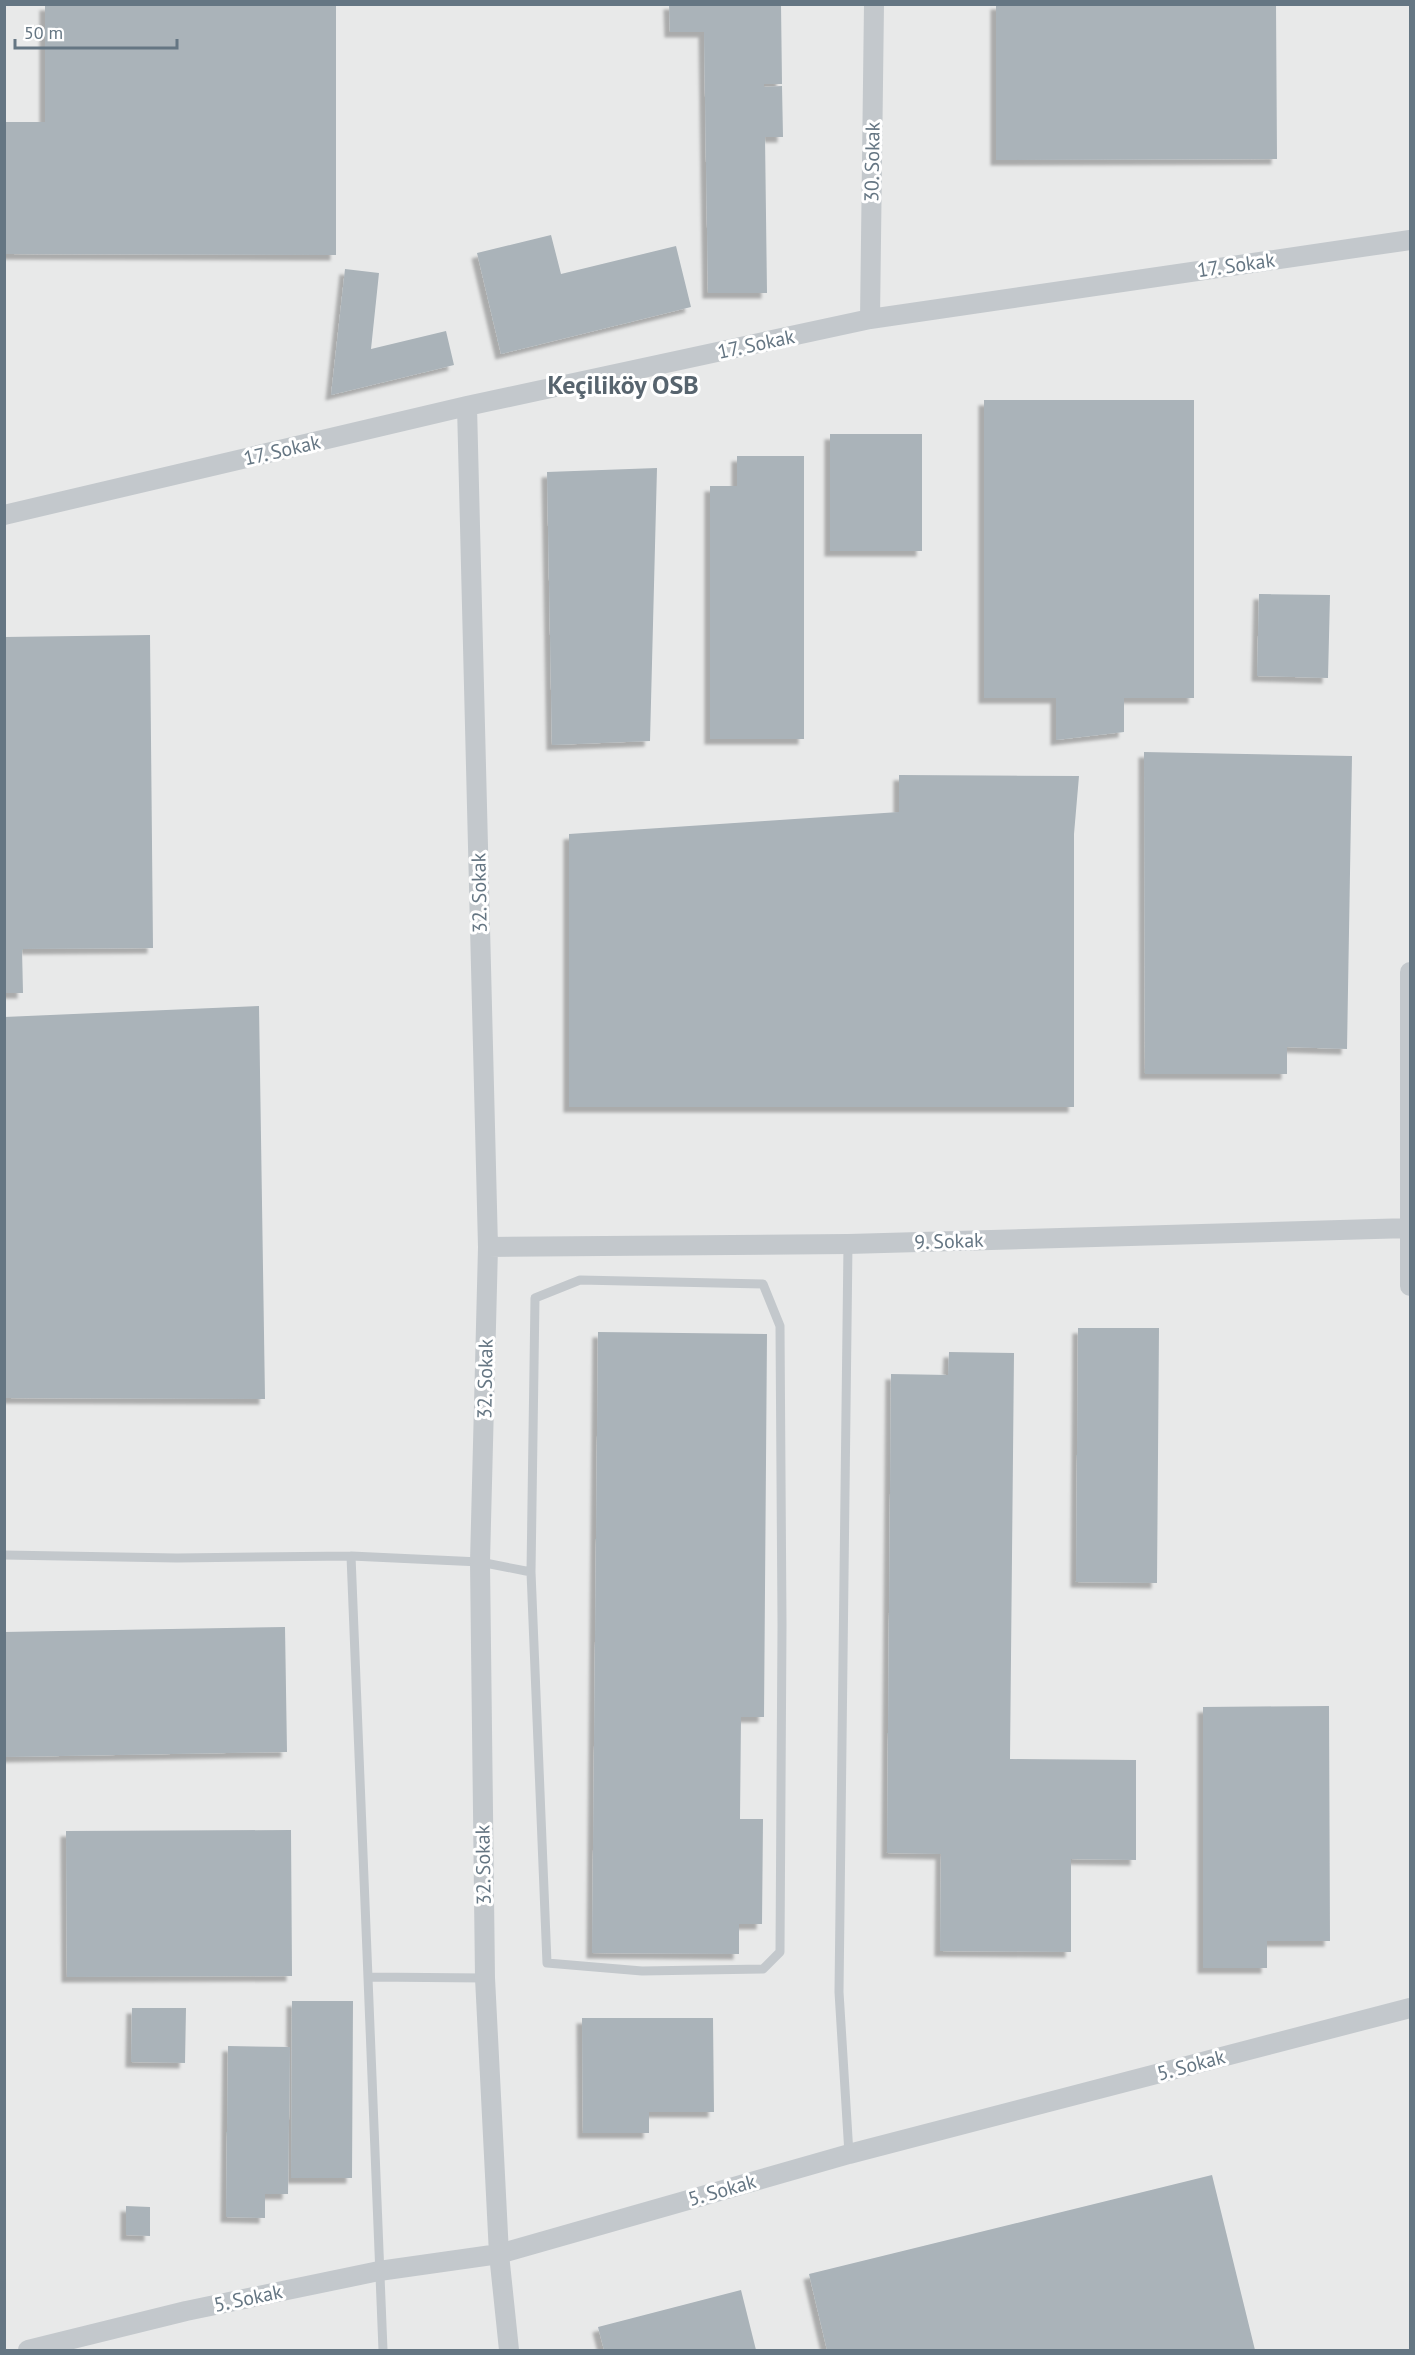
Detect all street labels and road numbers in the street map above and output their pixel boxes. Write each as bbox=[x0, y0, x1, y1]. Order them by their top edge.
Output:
street label: 30. Sokak bbox=[858, 121, 886, 202]
street label: 17. Sokak bbox=[1196, 247, 1277, 283]
street label: 17. Sokak bbox=[715, 323, 797, 365]
street label: 17. Sokak bbox=[241, 428, 323, 471]
street label: 32. Sokak bbox=[465, 852, 493, 933]
street label: 9. Sokak bbox=[914, 1227, 985, 1255]
street label: 32. Sokak bbox=[471, 1338, 499, 1419]
street label: 32. Sokak bbox=[469, 1824, 497, 1905]
street label: 5. Sokak bbox=[1154, 2043, 1228, 2087]
street label: 5. Sokak bbox=[685, 2168, 759, 2212]
street label: 5. Sokak bbox=[211, 2278, 285, 2318]

